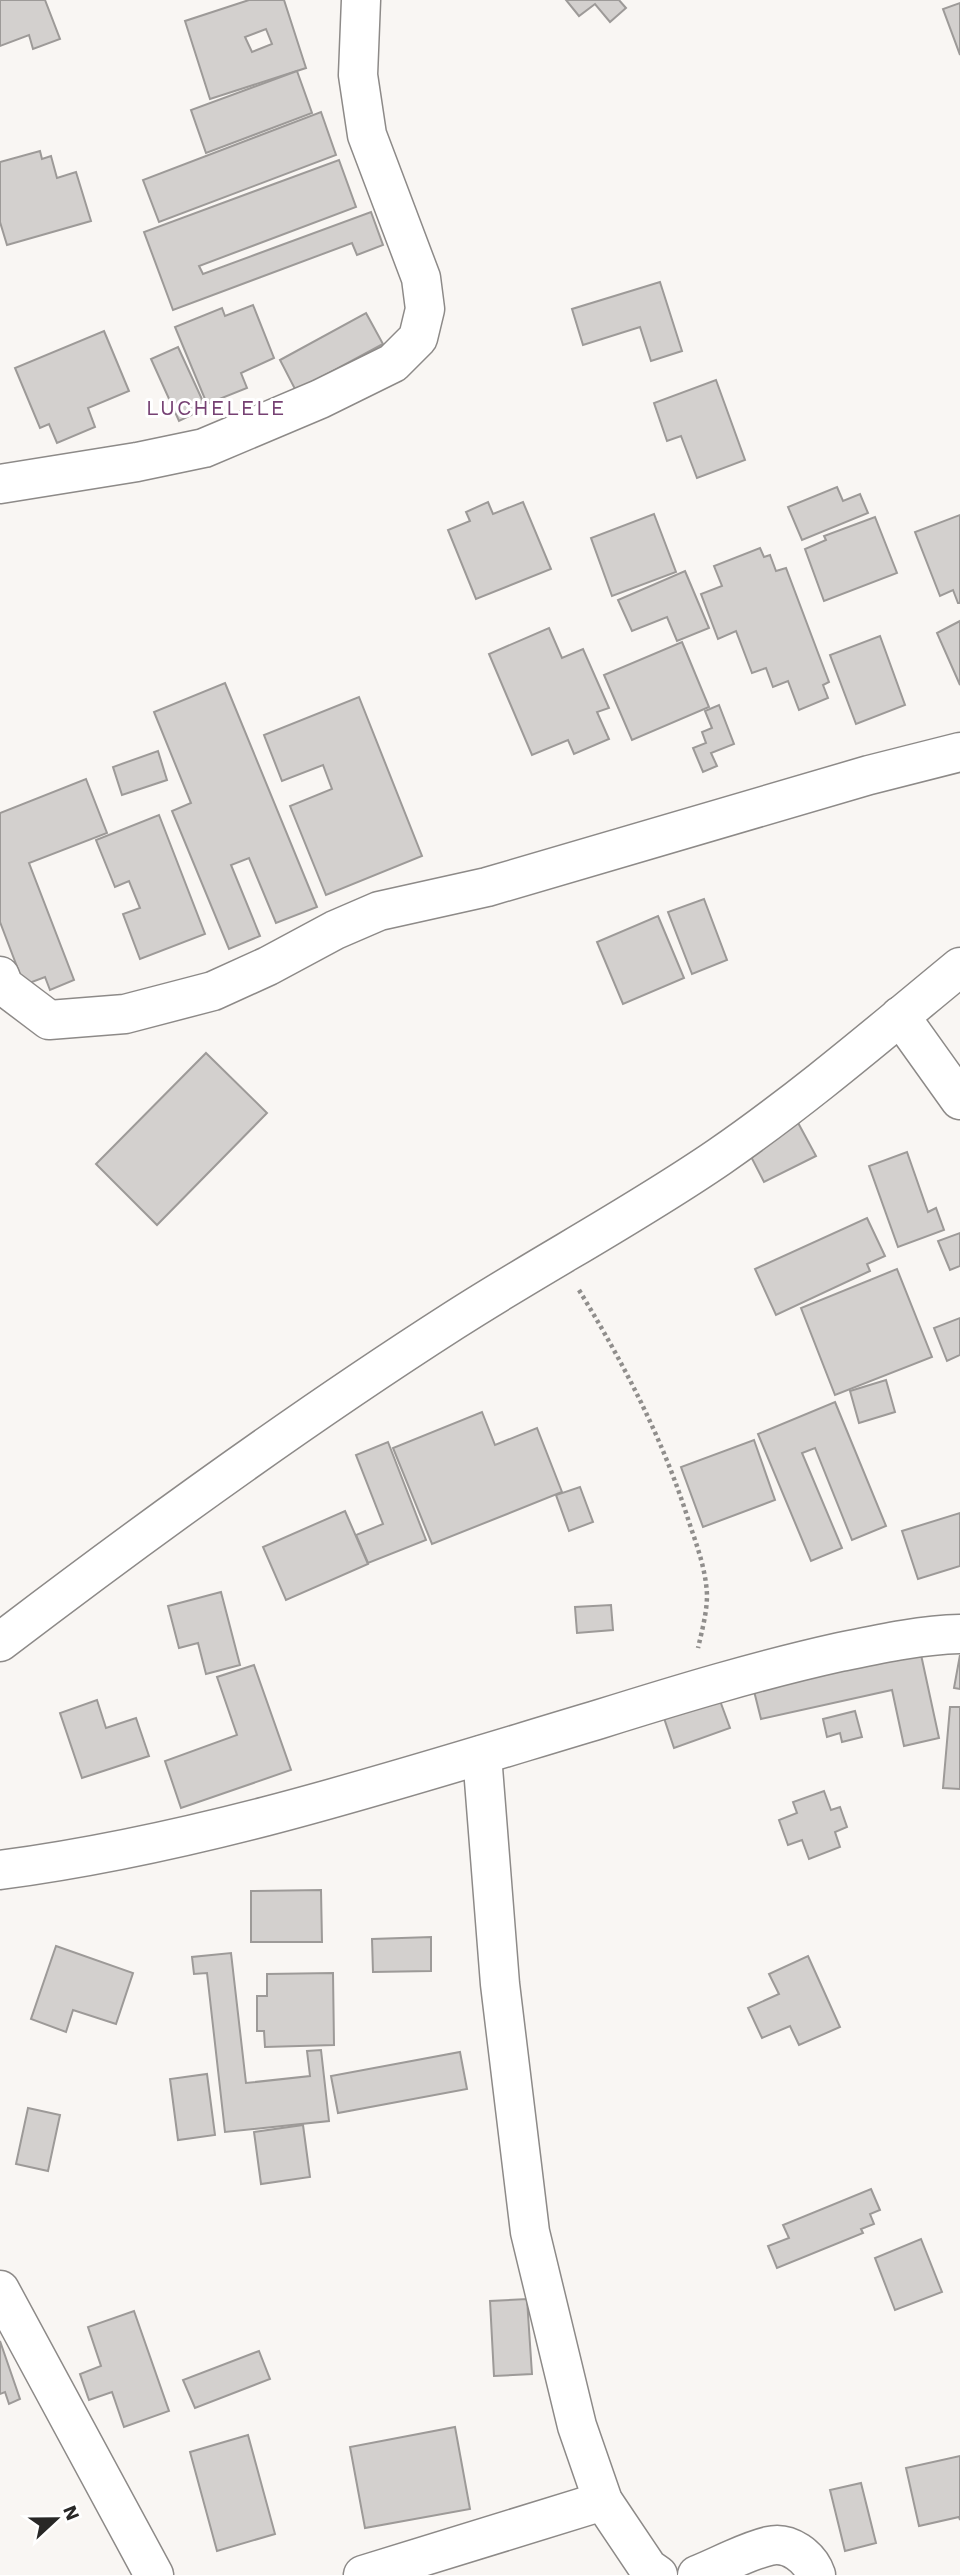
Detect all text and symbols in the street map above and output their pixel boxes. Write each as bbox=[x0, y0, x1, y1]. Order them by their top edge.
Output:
district label: LUCHELELE bbox=[146, 395, 286, 420]
north arrow bbox=[21, 2484, 91, 2554]
text: N bbox=[58, 2502, 85, 2524]

